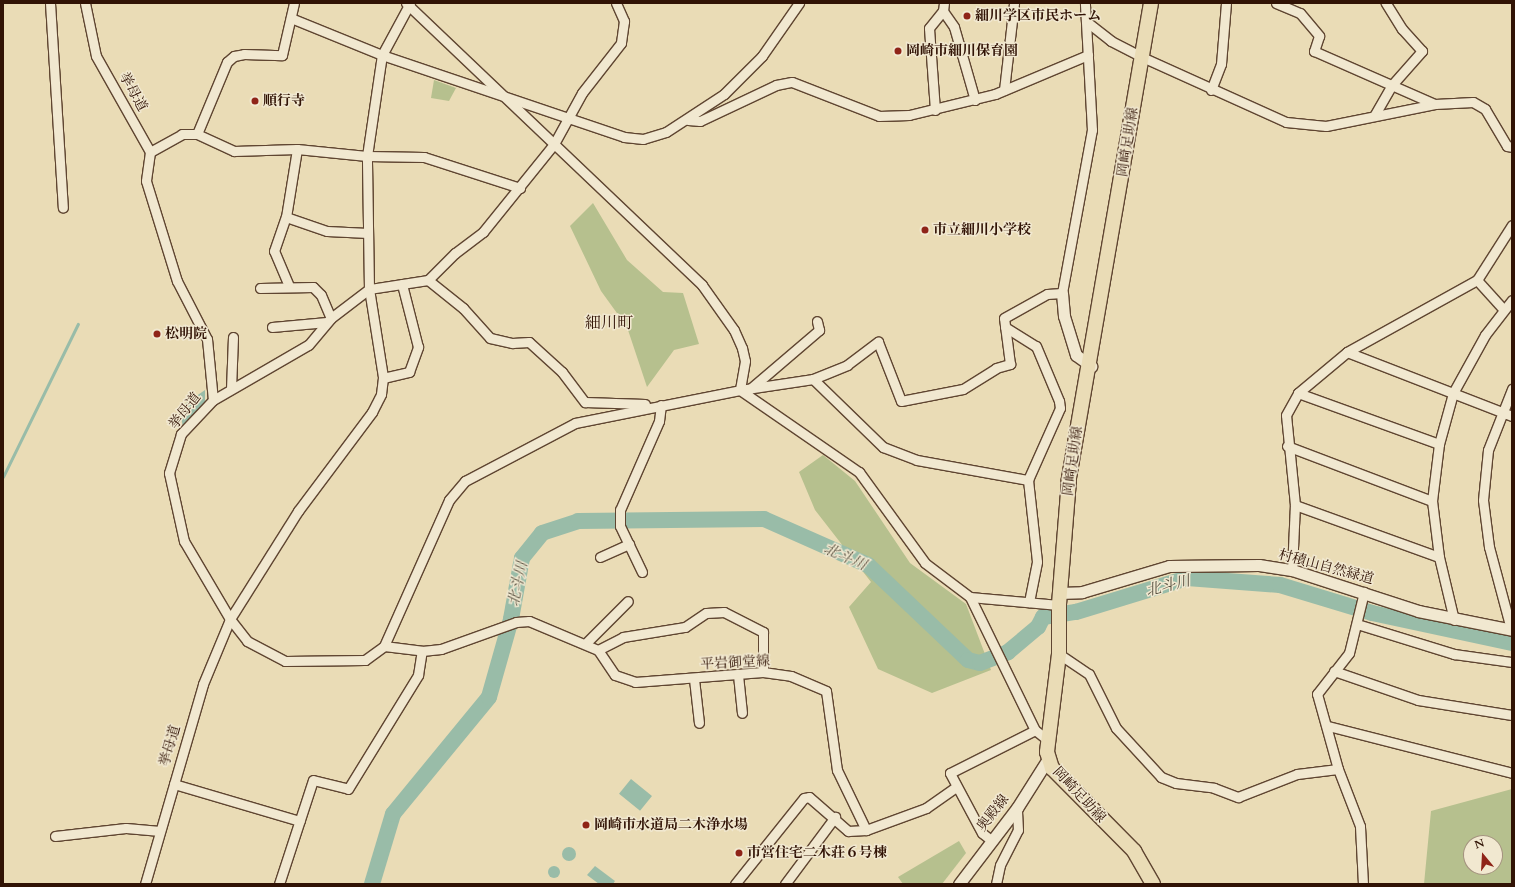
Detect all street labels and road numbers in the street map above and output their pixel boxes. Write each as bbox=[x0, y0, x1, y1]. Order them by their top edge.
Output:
street label: 挙母道 bbox=[115, 70, 151, 114]
street label: 岡崎足助線 bbox=[1114, 106, 1142, 178]
street label: 挙母道 bbox=[165, 389, 205, 433]
street label: 岡崎足助線 bbox=[1060, 425, 1086, 497]
street label: 村積山自然緑道 bbox=[1276, 546, 1376, 588]
street label: 平岩御堂線 bbox=[700, 653, 770, 673]
street label: 挙母道 bbox=[156, 723, 184, 769]
street label: 岡崎足助線 bbox=[1049, 764, 1109, 826]
street label: 奥殿線 bbox=[973, 791, 1013, 835]

